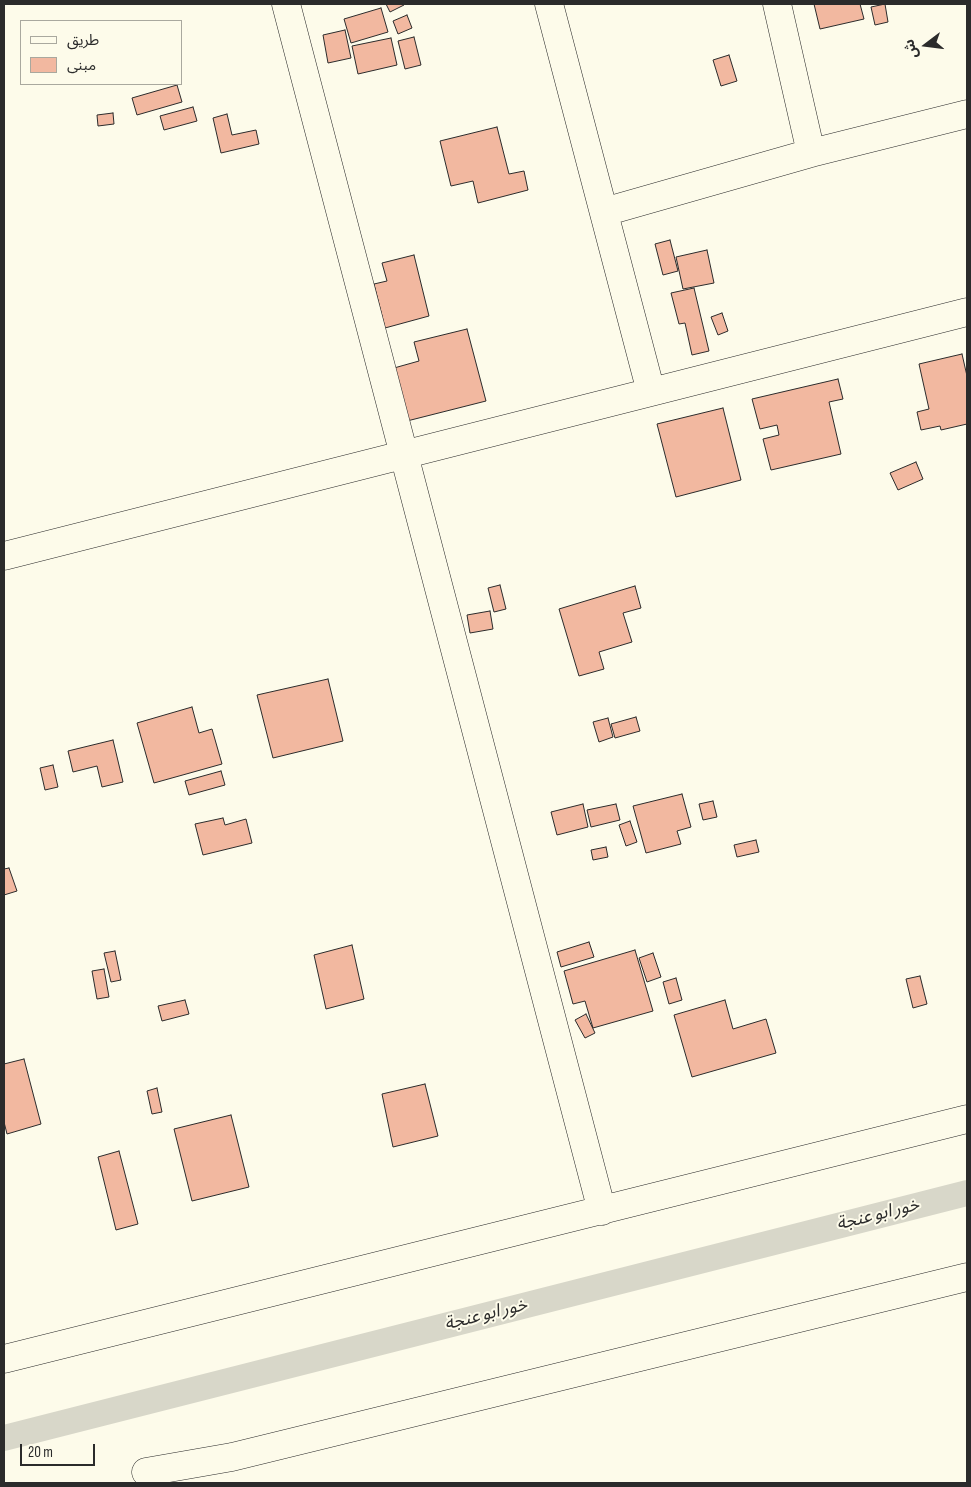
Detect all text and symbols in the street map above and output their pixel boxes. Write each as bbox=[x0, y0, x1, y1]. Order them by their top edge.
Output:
legend bbox=[20, 20, 182, 85]
north arrow bbox=[901, 20, 951, 70]
text: طريق bbox=[67, 31, 99, 50]
text: ش bbox=[900, 38, 922, 60]
text: مبنى bbox=[67, 56, 96, 75]
water label: خور ابو عنجة bbox=[834, 1194, 922, 1236]
water label: خور ابو عنجة bbox=[442, 1294, 530, 1336]
scale bar bbox=[22, 1434, 98, 1466]
text: 20 m bbox=[28, 1443, 53, 1462]

